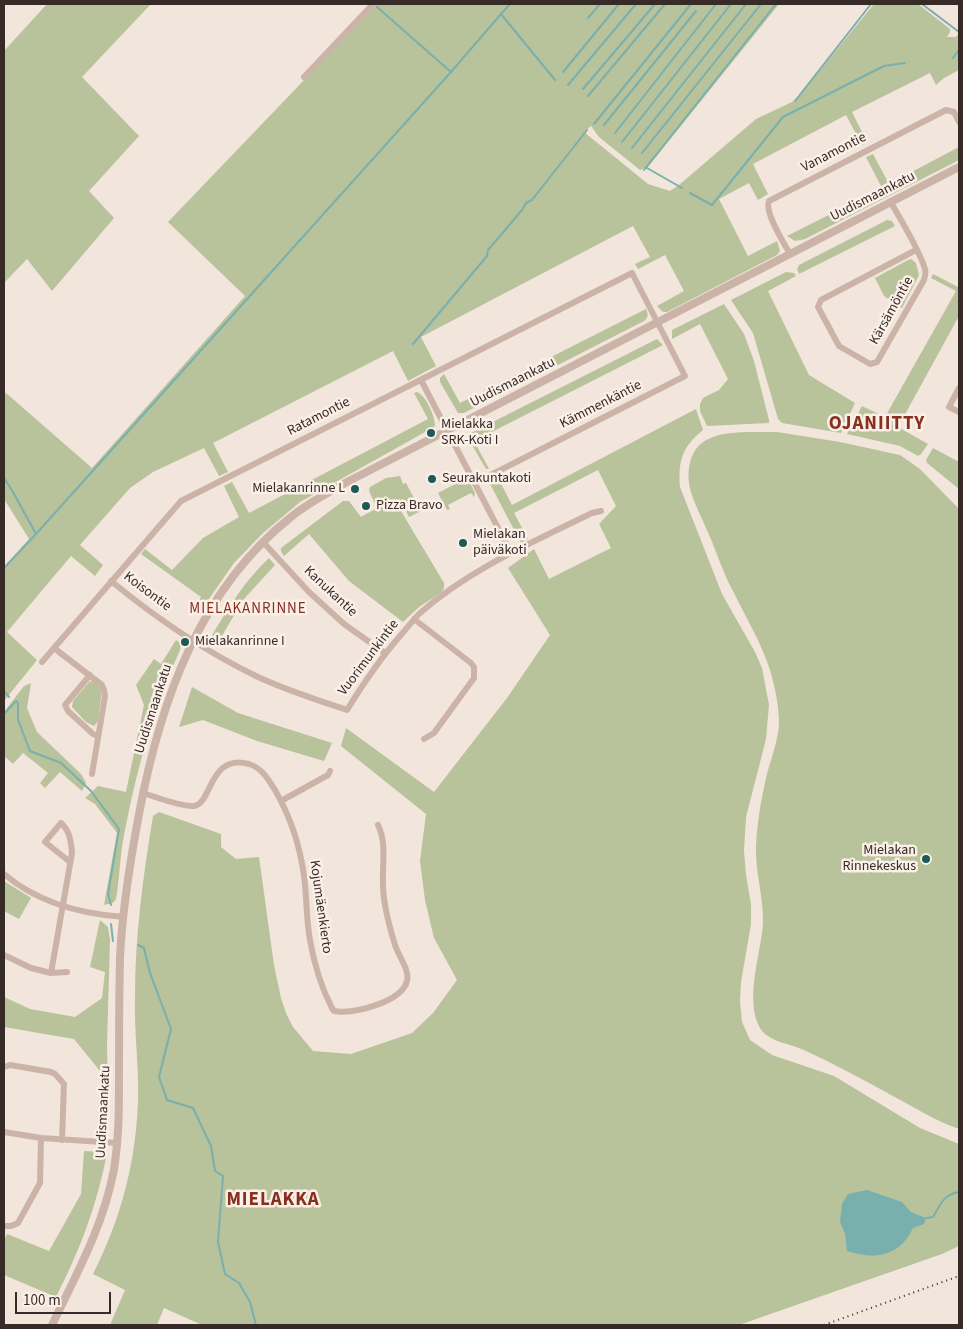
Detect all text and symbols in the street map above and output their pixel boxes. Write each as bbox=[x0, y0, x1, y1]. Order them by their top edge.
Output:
street label: Vanamontie bbox=[799, 129, 869, 177]
street label: Uudismaankatu bbox=[828, 168, 918, 226]
street label: Kärsämöntie bbox=[867, 274, 917, 348]
street label: Uudismaankatu bbox=[468, 354, 558, 412]
street label: Kämmenkäntie bbox=[557, 377, 645, 433]
street label: Ratamontie bbox=[285, 394, 353, 440]
district label: OJANIITTY bbox=[828, 414, 926, 436]
place label: Mielakka SRK-Koti I bbox=[441, 417, 498, 450]
marker: Mielakka SRK-Koti I bbox=[425, 427, 437, 439]
place label: Seurakuntakoti bbox=[442, 471, 531, 487]
marker: Seurakuntakoti bbox=[426, 473, 438, 485]
place label: Mielakanrinne L bbox=[252, 481, 345, 497]
marker: Mielakanrinne L bbox=[349, 483, 361, 495]
place label: Pizza Bravo bbox=[376, 498, 443, 514]
marker: Pizza Bravo bbox=[360, 500, 372, 512]
place label: Mielakan päiväkoti bbox=[473, 527, 527, 560]
marker: Mielakan päiväkoti bbox=[457, 537, 469, 549]
street label: Kanukantie bbox=[300, 563, 360, 621]
street label: Koisontie bbox=[120, 569, 174, 615]
district label: MIELAKANRINNE bbox=[188, 601, 308, 619]
street label: Vuorimunkintie bbox=[335, 617, 403, 699]
place label: Mielakanrinne I bbox=[195, 634, 285, 650]
marker: Mielakanrinne I bbox=[179, 636, 191, 648]
street label: Uudismaankatu bbox=[132, 662, 176, 756]
place label: Mielakan Rinnekeskus bbox=[843, 843, 916, 876]
marker: Mielakan Rinnekeskus bbox=[920, 853, 932, 865]
street label: Kojumäenkierto bbox=[305, 859, 335, 955]
street label: Uudismaankatu bbox=[93, 1065, 115, 1159]
district label: MIELAKKA bbox=[225, 1190, 321, 1212]
scale bar bbox=[18, 1282, 114, 1314]
text: 100 m bbox=[23, 1290, 61, 1311]

